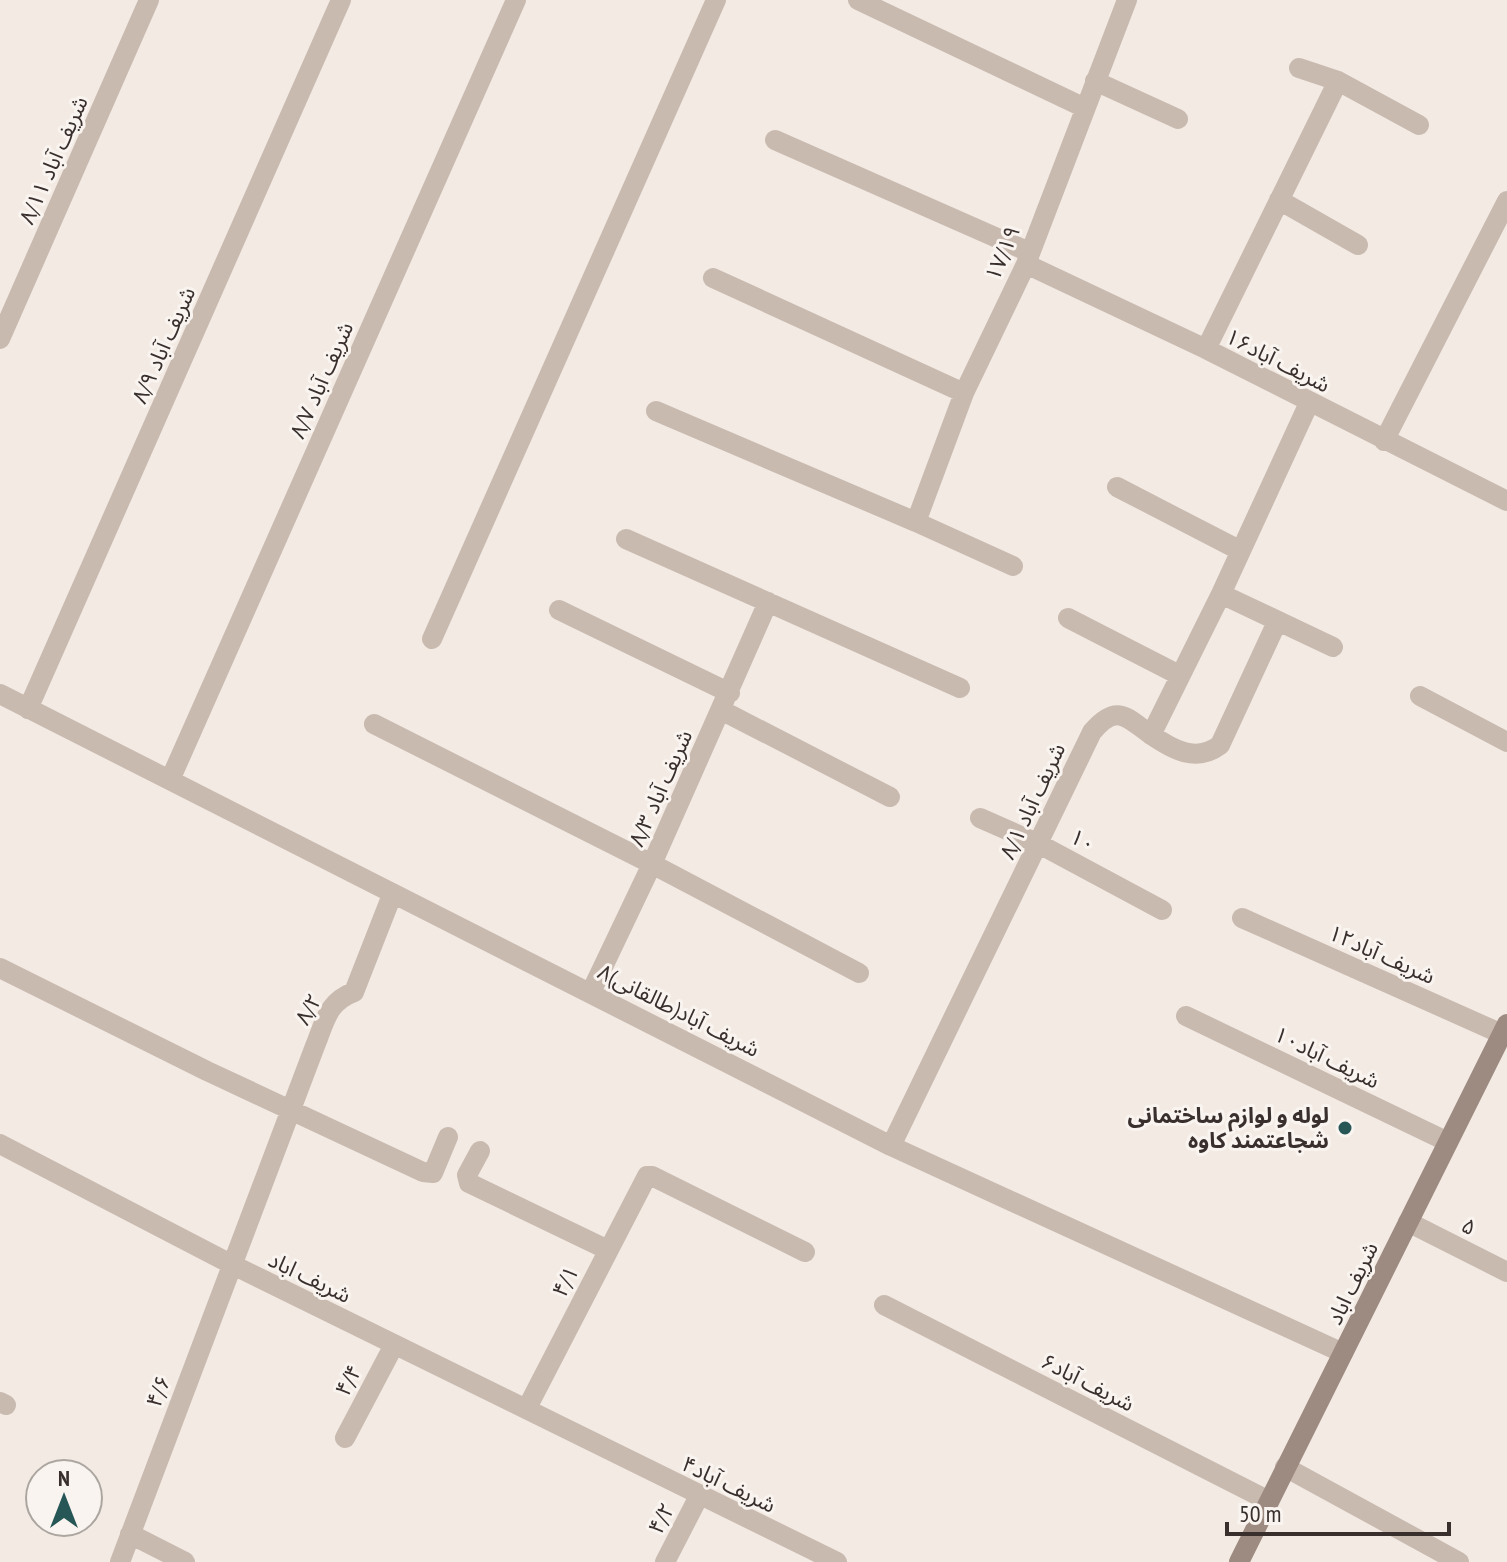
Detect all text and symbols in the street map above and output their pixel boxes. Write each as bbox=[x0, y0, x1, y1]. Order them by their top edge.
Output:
street label: شریف آباد ۸/۱۱ bbox=[12, 91, 94, 229]
street label: ۱۷/۱۹ bbox=[978, 221, 1026, 285]
street label: شریف آباد ۸/۹ bbox=[125, 282, 201, 408]
street label: شریف آباد ۸/۷ bbox=[283, 317, 359, 443]
street label: شریف آباد۱۶ bbox=[1221, 322, 1335, 398]
street label: شریف آباد ۸/۳ bbox=[622, 725, 698, 851]
street label: شریف آباد ۸/۱ bbox=[993, 738, 1071, 864]
street label: ۱۰ bbox=[1065, 822, 1101, 858]
street label: شریف آباد۱۲ bbox=[1324, 918, 1440, 990]
street label: ۸شریف آباد(طالقانی) bbox=[593, 957, 765, 1063]
street label: ۸/۲ bbox=[288, 988, 328, 1030]
street label: شریف آباد۱۰ bbox=[1270, 1019, 1384, 1095]
place label: لوله و لوازم ساختمانی شجاعتمند کاوه bbox=[1127, 1101, 1329, 1154]
marker: لوله و لوازم ساختمانی شجاعتمند کاوه bbox=[1336, 1119, 1354, 1137]
street label: ۵ bbox=[1457, 1211, 1481, 1241]
street label: شریف اباد bbox=[1320, 1237, 1384, 1329]
street label: شریف اباد bbox=[264, 1245, 356, 1309]
street label: ۴/۱ bbox=[545, 1260, 585, 1302]
street label: شریف آباد۶ bbox=[1037, 1347, 1139, 1417]
street label: ۴/۴ bbox=[328, 1359, 368, 1401]
street label: ۴/۶ bbox=[139, 1371, 177, 1411]
street label: ۴شریف آباد bbox=[677, 1449, 781, 1519]
north arrow bbox=[24, 1458, 104, 1538]
text: N bbox=[58, 1464, 70, 1492]
scale bar bbox=[1227, 1486, 1449, 1536]
street label: ۴/۲ bbox=[641, 1497, 681, 1539]
text: 50 m bbox=[1239, 1498, 1281, 1529]

